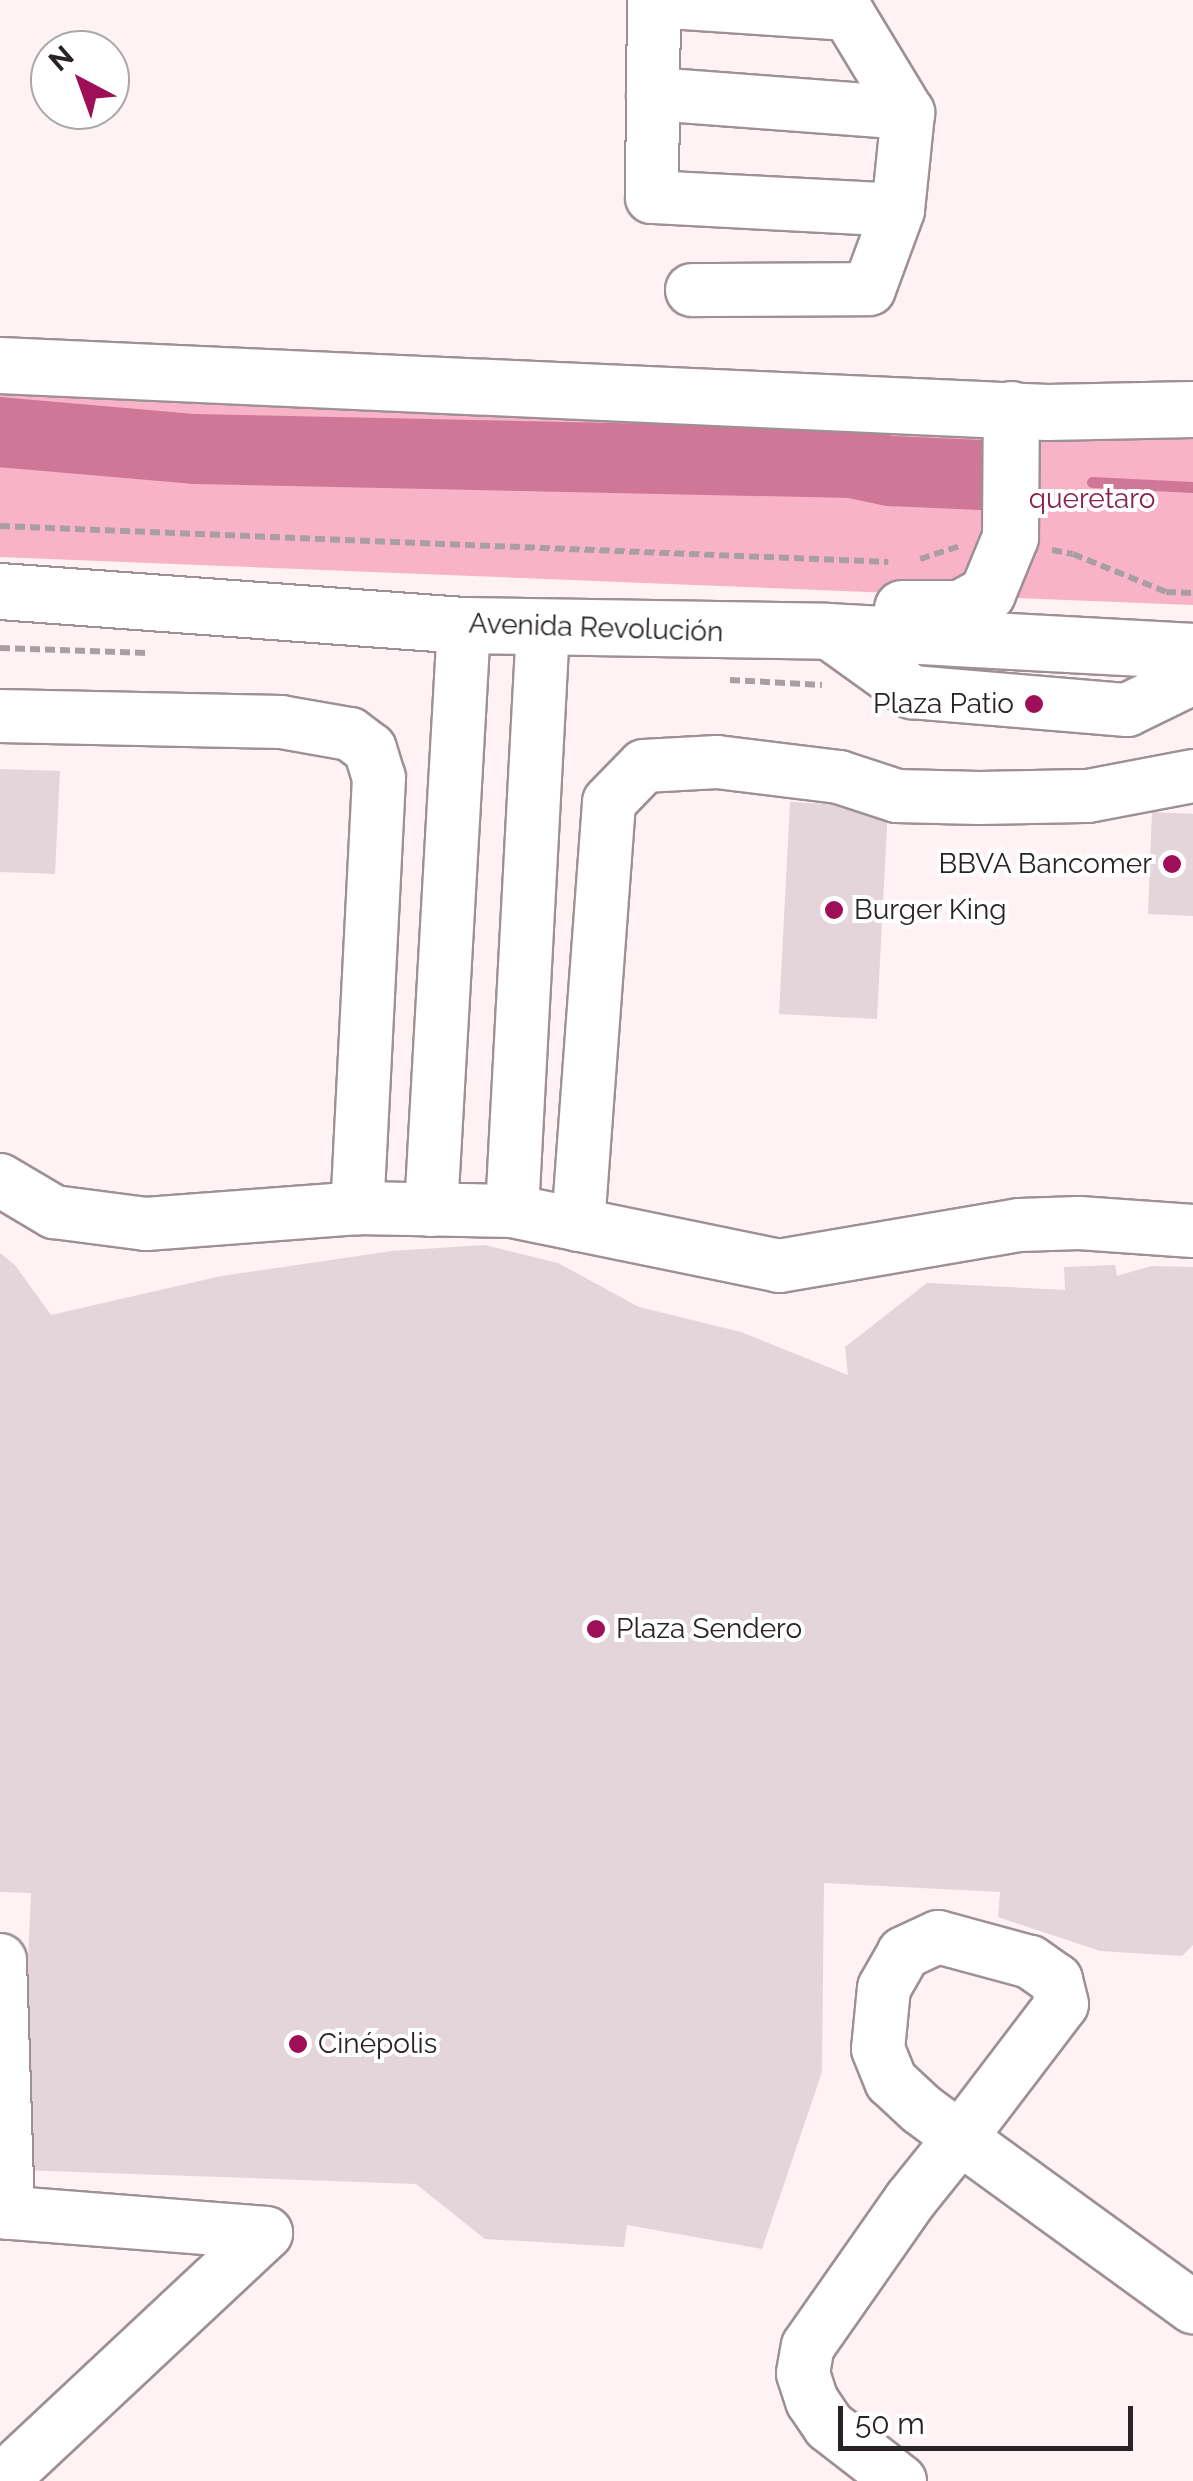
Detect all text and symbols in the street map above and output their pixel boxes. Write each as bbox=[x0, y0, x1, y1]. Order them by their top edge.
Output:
north arrow bbox=[30, 30, 130, 130]
text: N bbox=[42, 39, 80, 78]
park label: queretaro bbox=[1029, 482, 1155, 516]
street label: Avenida Revolución bbox=[468, 607, 724, 649]
place label: Plaza Patio bbox=[873, 687, 1014, 721]
marker: Plaza Patio bbox=[1023, 693, 1045, 715]
place label: BBVA Bancomer bbox=[938, 847, 1152, 881]
marker: BBVA Bancomer bbox=[1161, 853, 1183, 875]
place label: Burger King bbox=[854, 893, 1007, 927]
marker: Burger King bbox=[823, 899, 845, 921]
place label: Plaza Sendero bbox=[616, 1612, 802, 1646]
marker: Plaza Sendero bbox=[585, 1618, 607, 1640]
place label: Cinépolis bbox=[318, 2027, 437, 2061]
marker: Cinépolis bbox=[287, 2033, 309, 2055]
scale bar bbox=[843, 2386, 1138, 2448]
text: 50 m bbox=[855, 2406, 925, 2441]

